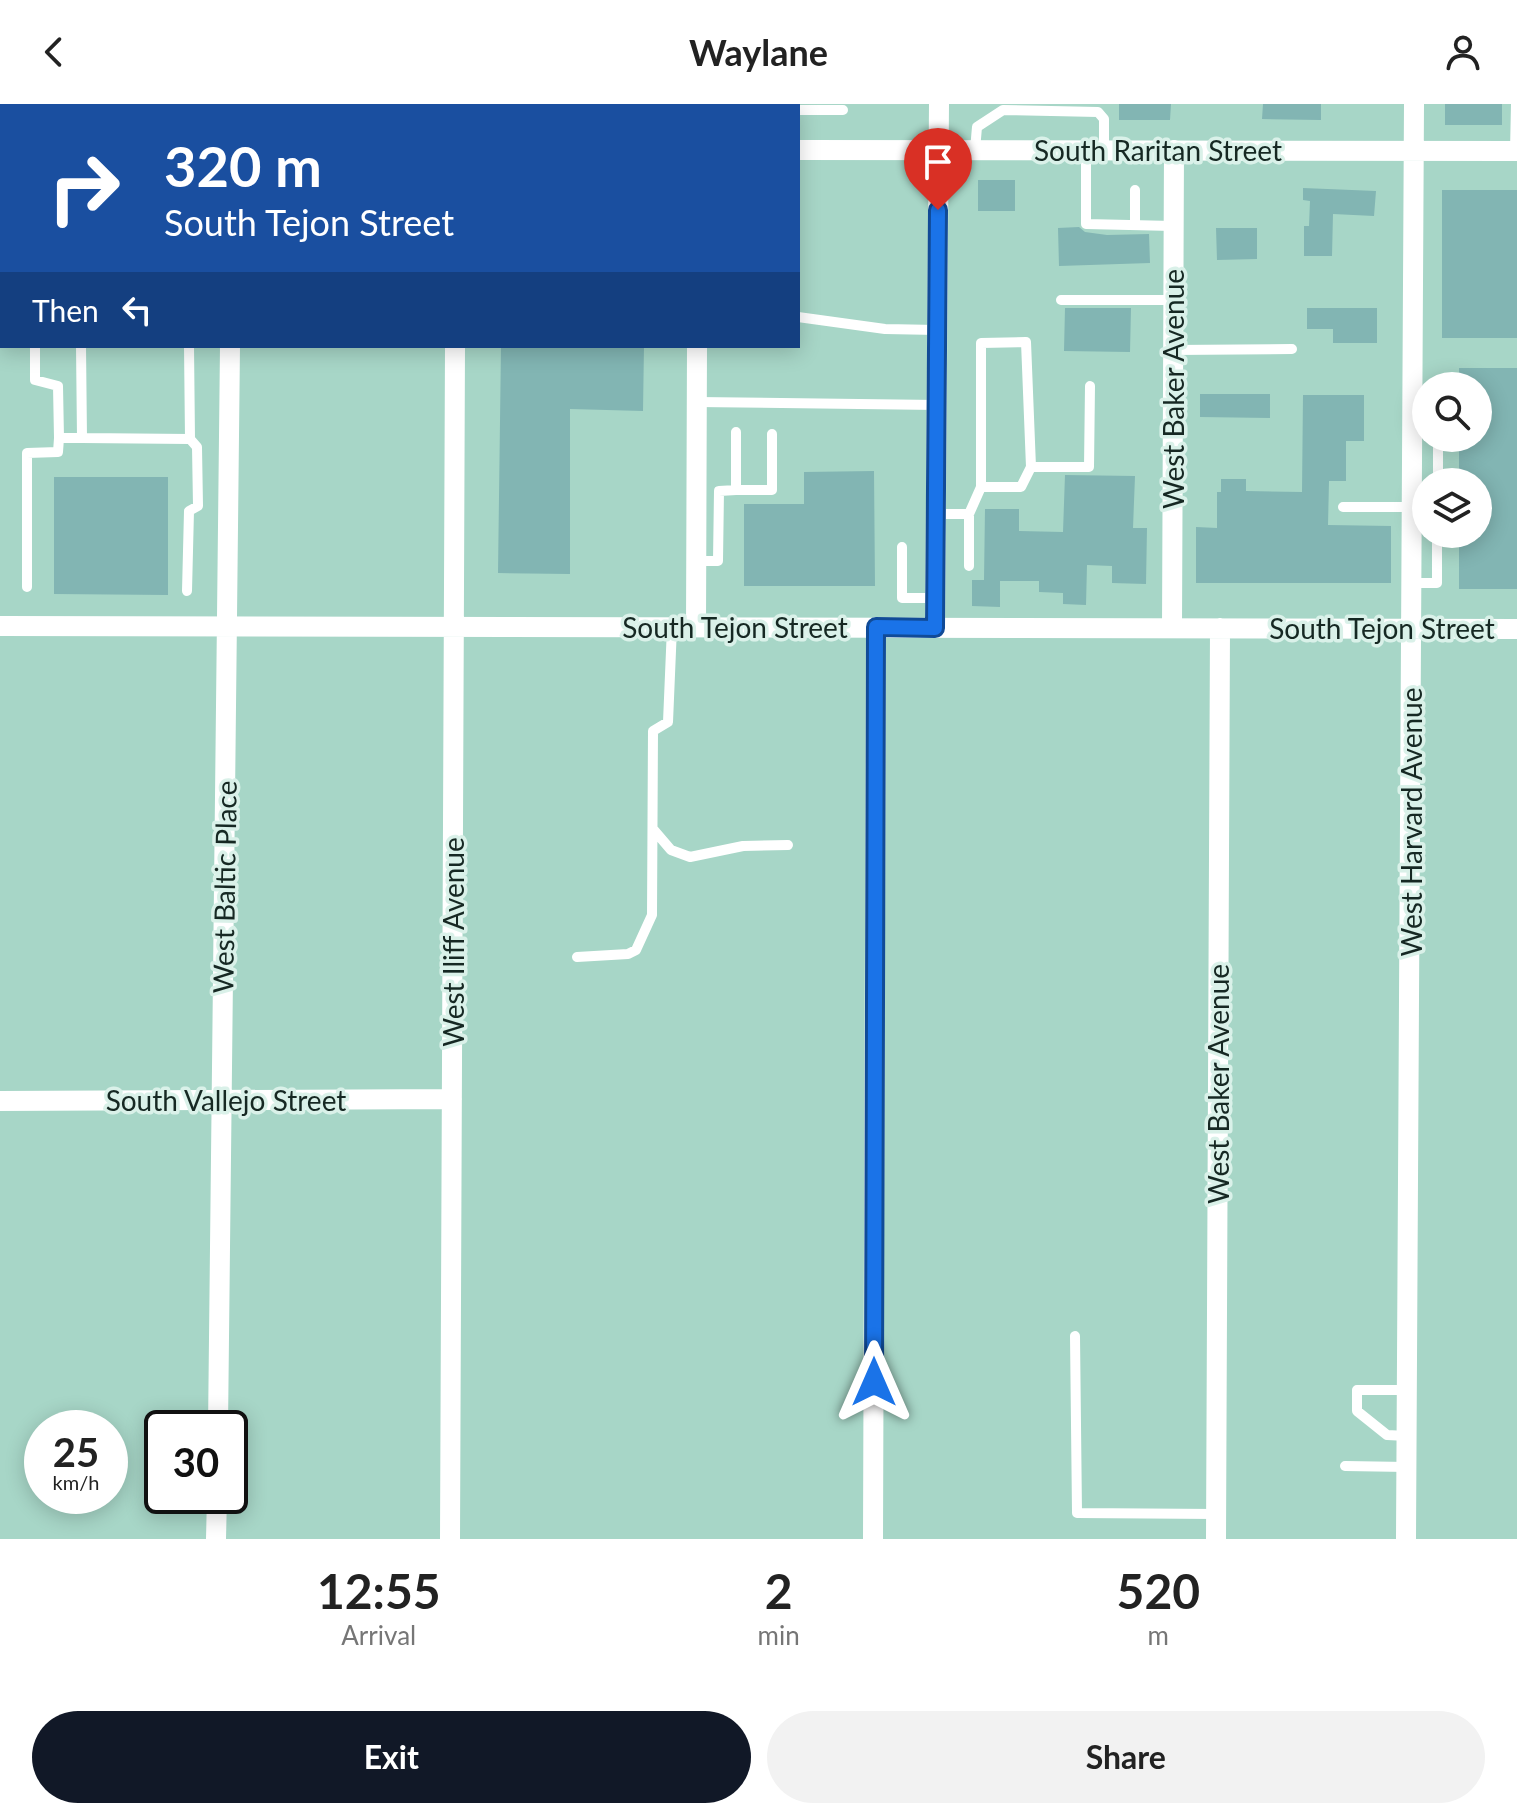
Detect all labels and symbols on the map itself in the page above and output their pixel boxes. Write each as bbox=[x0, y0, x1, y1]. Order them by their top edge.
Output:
pin bbox=[904, 128, 972, 210]
street label: South Raritan Street bbox=[1034, 133, 1282, 167]
street label: West Baker Avenue bbox=[1156, 269, 1190, 509]
street label: South Tejon Street bbox=[622, 610, 848, 644]
street label: South Tejon Street bbox=[1269, 611, 1495, 645]
street label: West Harvard Avenue bbox=[1394, 688, 1428, 956]
street label: West Baltic Place bbox=[205, 780, 243, 994]
street label: West Iliff Avenue bbox=[436, 837, 470, 1047]
street label: West Baker Avenue bbox=[1201, 964, 1235, 1204]
street label: South Vallejo Street bbox=[106, 1083, 346, 1117]
position arrow bbox=[832, 1340, 916, 1424]
speed limit sign: 30 bbox=[144, 1410, 248, 1514]

